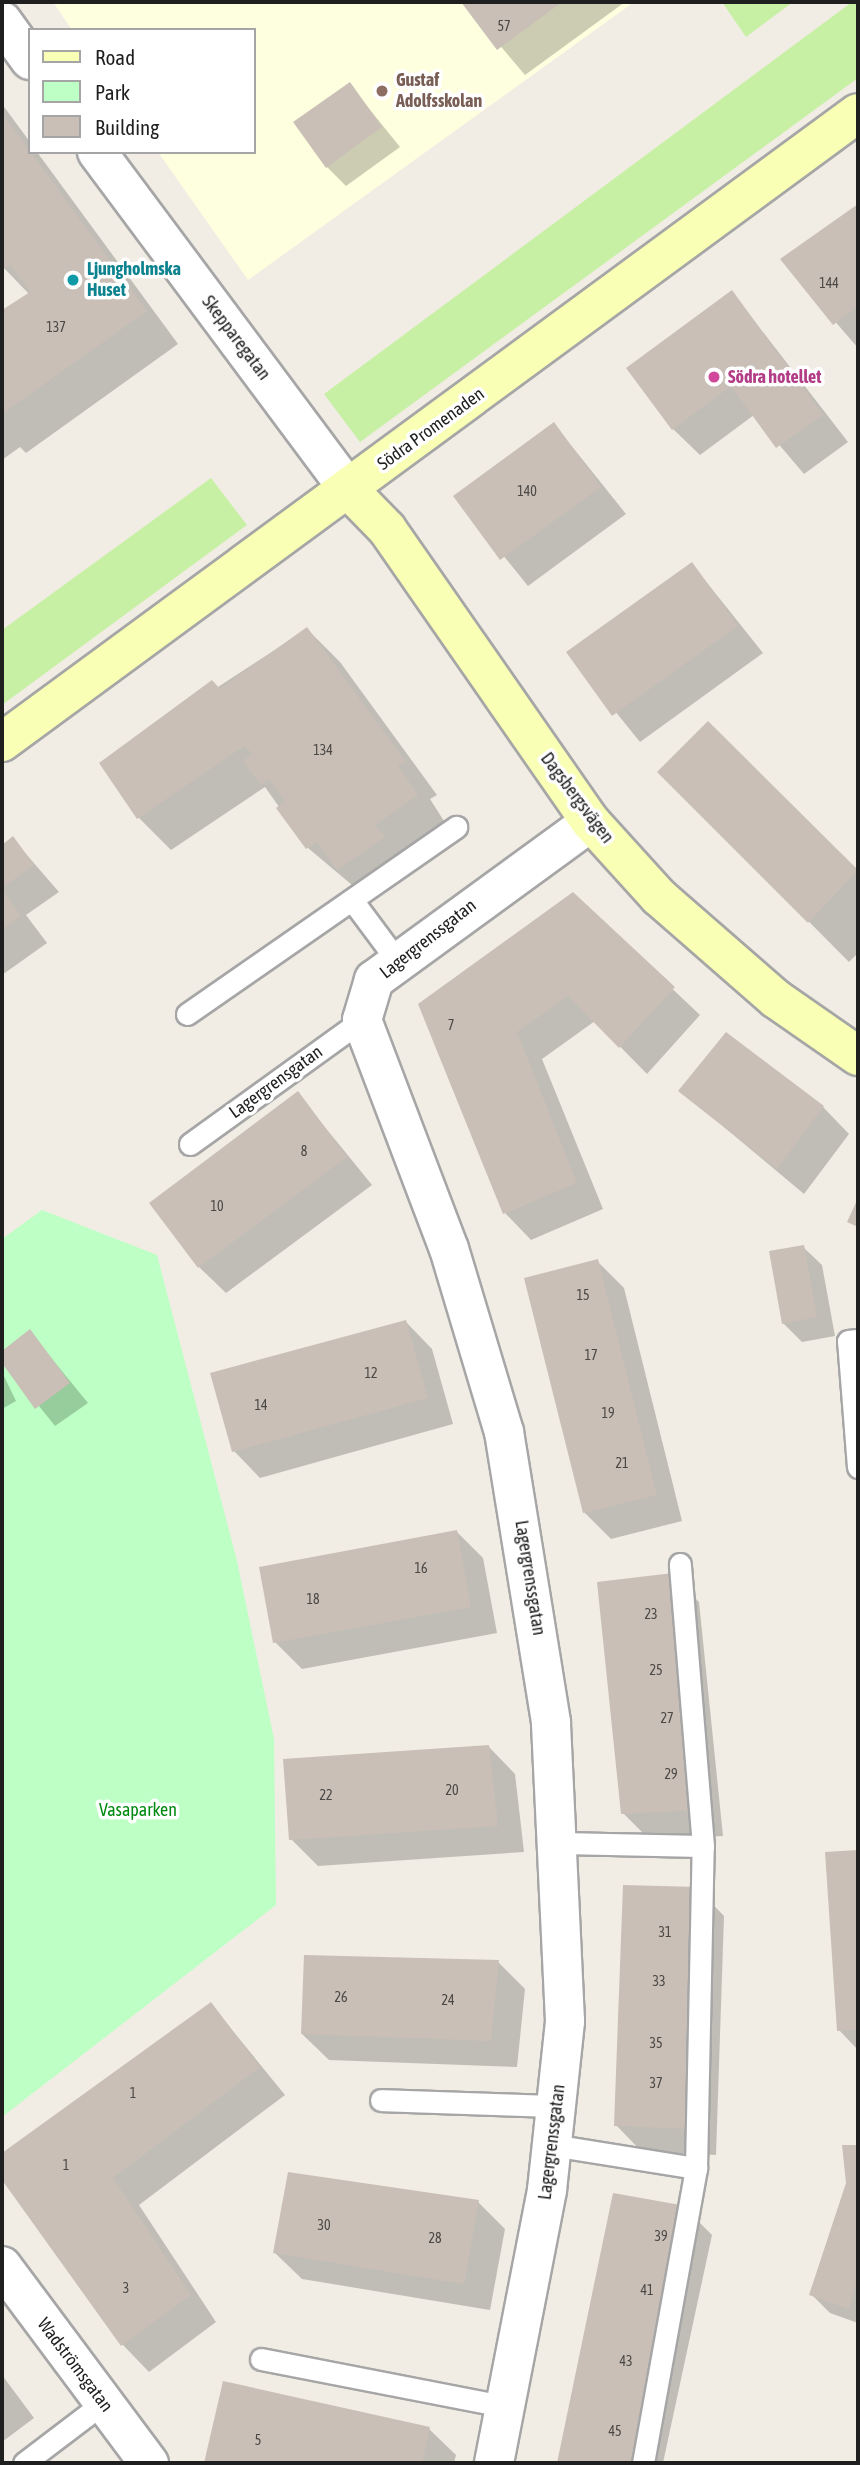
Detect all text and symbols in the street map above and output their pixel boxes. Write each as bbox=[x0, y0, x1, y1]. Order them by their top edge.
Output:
house number: 57 bbox=[497, 18, 511, 34]
legend bbox=[28, 28, 256, 154]
text: Road bbox=[95, 45, 135, 69]
place label: Gustaf Adolfsskolan bbox=[396, 70, 482, 112]
text: Park bbox=[95, 80, 130, 104]
marker: Gustaf Adolfsskolan bbox=[374, 83, 390, 99]
text: Building bbox=[95, 115, 159, 139]
place label: Ljungholmska Huset bbox=[87, 259, 181, 302]
marker: Ljungholmska Huset bbox=[65, 272, 81, 288]
house number: 144 bbox=[819, 275, 839, 291]
street label: Skepparegatan bbox=[197, 291, 275, 385]
house number: 137 bbox=[46, 319, 66, 335]
place label: Södra hotellet bbox=[728, 366, 821, 388]
marker: Södra hotellet bbox=[706, 369, 722, 385]
street label: Södra Promenaden bbox=[373, 383, 489, 475]
house number: 140 bbox=[517, 483, 537, 499]
house number: 134 bbox=[313, 742, 333, 758]
street label: Dagsbergsvägen bbox=[536, 748, 618, 848]
street label: Lagergrenssgatan bbox=[376, 895, 480, 983]
house number: 7 bbox=[448, 1017, 454, 1033]
street label: Lagergrensgatan bbox=[225, 1041, 327, 1123]
house number: 8 bbox=[301, 1143, 307, 1159]
house number: 10 bbox=[210, 1198, 224, 1214]
house number: 15 bbox=[576, 1287, 590, 1303]
house number: 17 bbox=[584, 1347, 598, 1363]
house number: 12 bbox=[364, 1365, 378, 1381]
house number: 14 bbox=[254, 1397, 268, 1413]
house number: 19 bbox=[601, 1405, 615, 1421]
house number: 21 bbox=[615, 1455, 629, 1471]
street label: Lagergrenssgatan bbox=[510, 1519, 550, 1637]
house number: 16 bbox=[414, 1560, 428, 1576]
house number: 18 bbox=[306, 1591, 320, 1607]
house number: 23 bbox=[644, 1606, 658, 1622]
house number: 25 bbox=[649, 1662, 663, 1678]
house number: 27 bbox=[660, 1710, 674, 1726]
house number: 29 bbox=[664, 1766, 678, 1782]
house number: 20 bbox=[445, 1782, 459, 1798]
house number: 22 bbox=[319, 1787, 333, 1803]
park label: Vasaparken bbox=[99, 1799, 177, 1821]
house number: 31 bbox=[658, 1924, 672, 1940]
house number: 33 bbox=[652, 1973, 666, 1989]
house number: 26 bbox=[334, 1989, 348, 2005]
house number: 24 bbox=[441, 1992, 455, 2008]
house number: 35 bbox=[649, 2035, 663, 2051]
house number: 37 bbox=[649, 2075, 663, 2091]
street label: Lagergrenssgatan bbox=[534, 2083, 570, 2201]
house number: 1 bbox=[130, 2085, 136, 2101]
house number: 1 bbox=[63, 2157, 69, 2173]
house number: 30 bbox=[317, 2217, 331, 2233]
house number: 39 bbox=[654, 2228, 668, 2244]
house number: 28 bbox=[428, 2230, 442, 2246]
house number: 3 bbox=[123, 2280, 129, 2296]
house number: 41 bbox=[640, 2282, 654, 2298]
street label: Wadströmsgatan bbox=[33, 2314, 117, 2416]
house number: 43 bbox=[619, 2353, 633, 2369]
house number: 45 bbox=[608, 2423, 622, 2439]
house number: 5 bbox=[255, 2432, 261, 2448]

